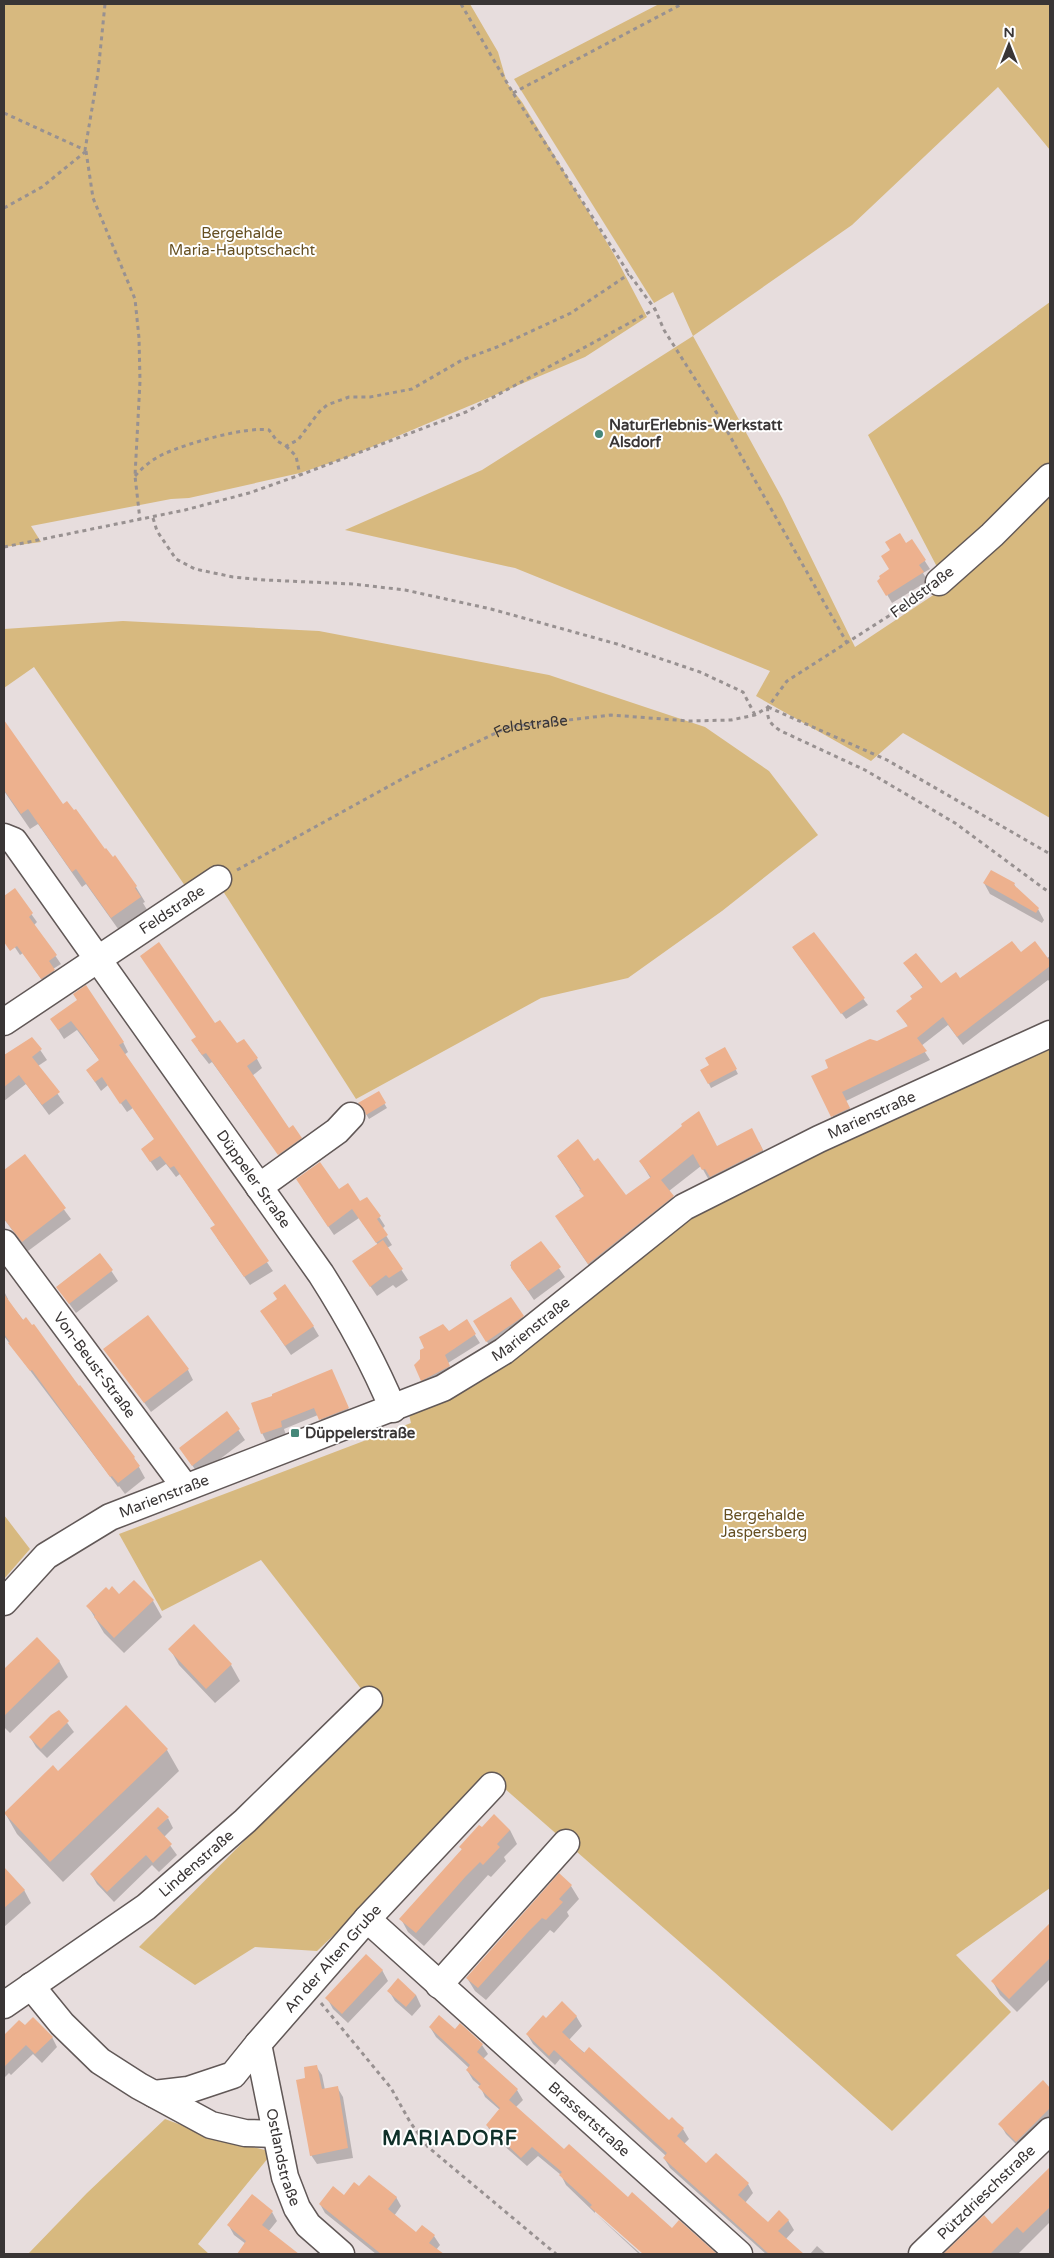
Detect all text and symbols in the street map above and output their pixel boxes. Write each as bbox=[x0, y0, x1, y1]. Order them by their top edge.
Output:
north arrow bbox=[984, 20, 1034, 70]
text: N bbox=[1003, 24, 1015, 41]
park label: Bergehalde Maria-Hauptschacht bbox=[169, 224, 315, 259]
place label: NaturErlebnis-Werkstatt Alsdorf bbox=[609, 416, 783, 451]
marker: NaturErlebnis-Werkstatt Alsdorf bbox=[593, 428, 605, 440]
street label: Feldstraße bbox=[887, 562, 957, 622]
street label: Feldstraße bbox=[491, 711, 569, 742]
street label: Feldstraße bbox=[136, 881, 208, 938]
street label: Marienstraße bbox=[825, 1087, 918, 1143]
street label: Düppeler Straße bbox=[213, 1126, 295, 1231]
street label: Marienstraße bbox=[488, 1293, 573, 1365]
street label: Von-Beust-Straße bbox=[49, 1309, 140, 1421]
place label: Düppelerstraße bbox=[305, 1424, 416, 1443]
marker: Düppelerstraße bbox=[289, 1427, 301, 1439]
street label: Marienstraße bbox=[116, 1471, 211, 1522]
park label: Bergehalde Jaspersberg bbox=[721, 1506, 807, 1541]
street label: Lindenstraße bbox=[155, 1826, 237, 1901]
street label: An der Alten Grube bbox=[280, 1901, 385, 2016]
street label: Brassertstraße bbox=[545, 2078, 634, 2160]
street label: Ostlandstraße bbox=[262, 2107, 304, 2209]
district label: MARIADORF bbox=[382, 2127, 518, 2151]
street label: Pützdrieschstraße bbox=[933, 2141, 1039, 2243]

